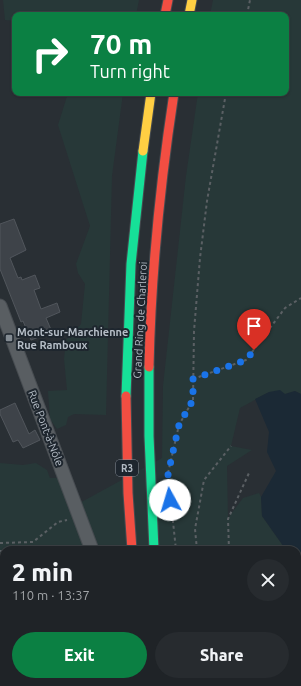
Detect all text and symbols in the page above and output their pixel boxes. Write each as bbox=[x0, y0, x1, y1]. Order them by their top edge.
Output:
icon: right bbox=[24, 28, 76, 80]
text: 70 m bbox=[90, 28, 152, 59]
text: Turn right bbox=[90, 61, 170, 81]
street label: Grand Ring de Charleroi bbox=[131, 261, 149, 379]
pin bbox=[237, 309, 271, 350]
icon: arrive bbox=[243, 315, 265, 337]
place label: Mont-sur-Marchienne Rue Ramboux bbox=[17, 326, 128, 351]
marker: Mont-sur-Marchienne Rue Ramboux bbox=[4, 333, 14, 343]
street label: Rue Pont-à-Nôle bbox=[26, 388, 66, 468]
road number: R3 bbox=[116, 460, 138, 476]
position arrow bbox=[149, 479, 191, 521]
text: 2 min bbox=[12, 559, 73, 586]
button: close bbox=[247, 559, 289, 601]
text: 110 m · 13:37 bbox=[12, 588, 90, 602]
button: Exit bbox=[12, 632, 147, 678]
button: Share bbox=[155, 632, 289, 678]

